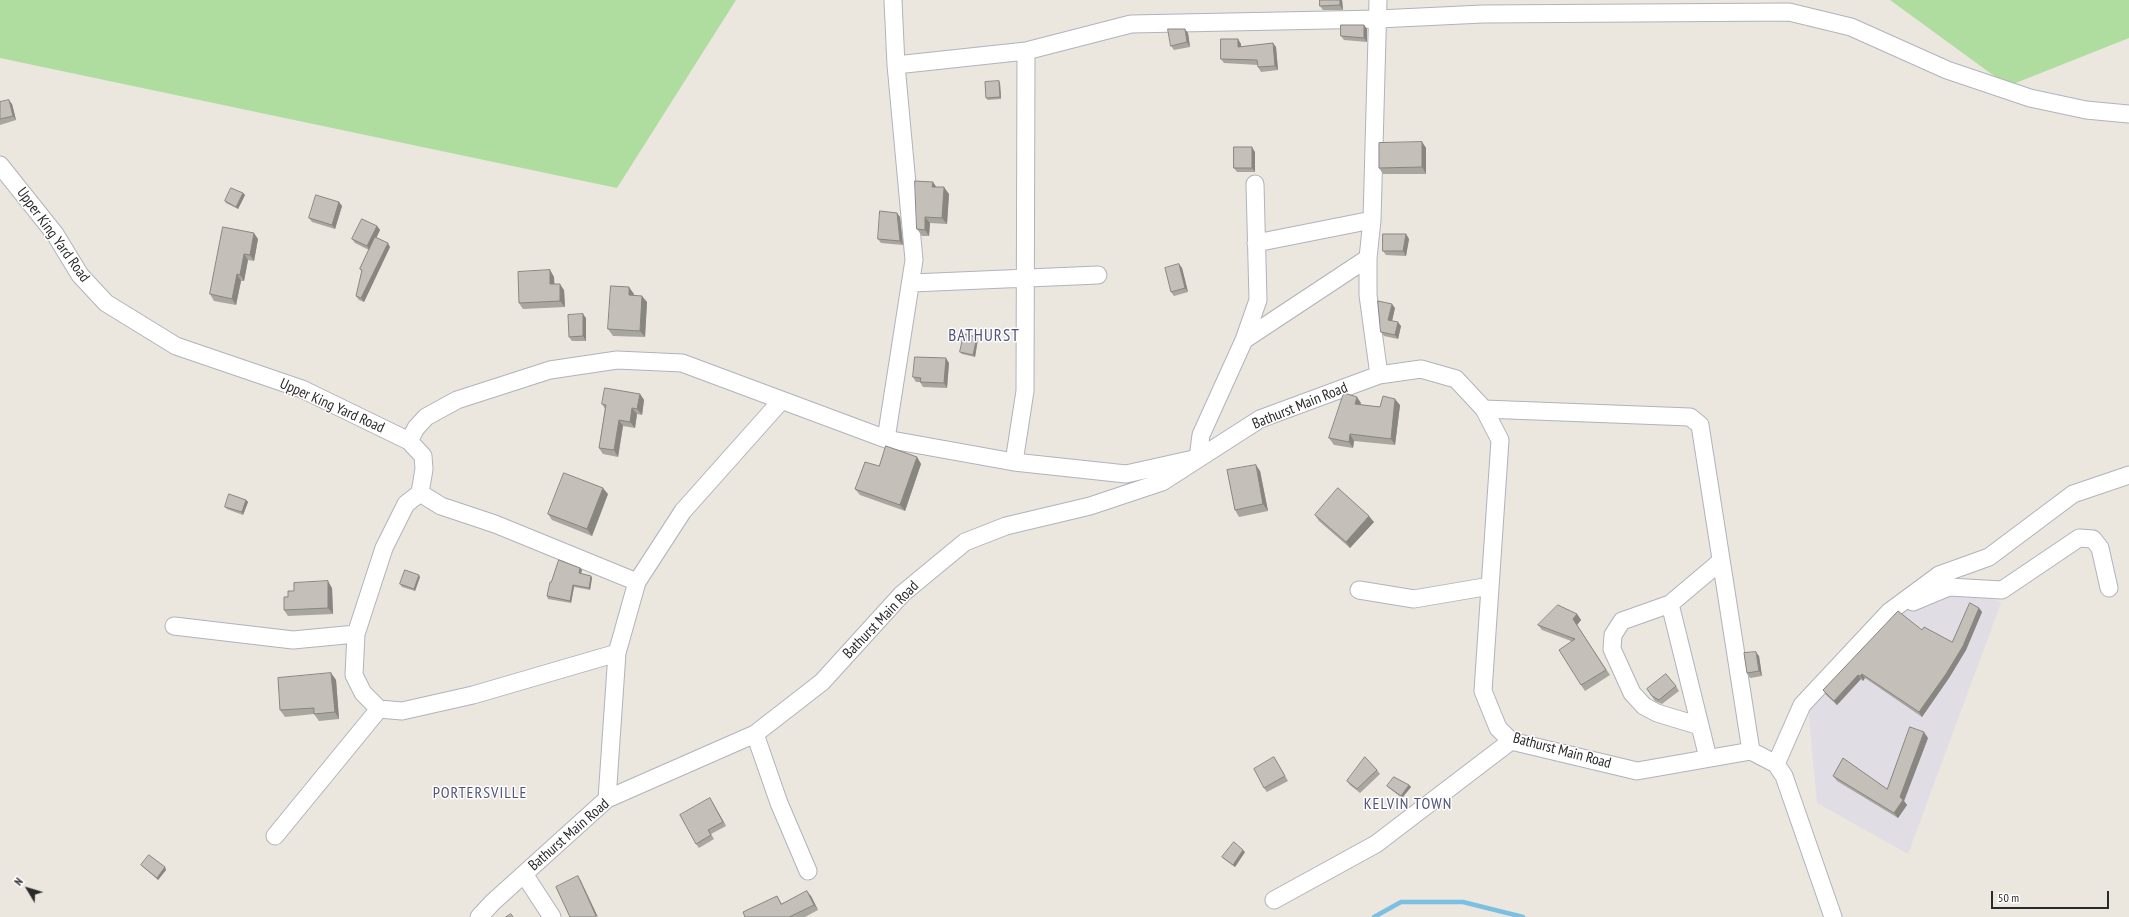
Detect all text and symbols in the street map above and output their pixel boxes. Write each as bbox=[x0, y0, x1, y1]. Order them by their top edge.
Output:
street label: Upper King Yard Road bbox=[13, 184, 93, 286]
district label: BATHURST bbox=[948, 326, 1020, 346]
street label: Upper King Yard Road bbox=[277, 375, 387, 437]
street label: Bathurst Main Road bbox=[1250, 379, 1350, 433]
street label: Bathurst Main Road bbox=[839, 577, 923, 663]
street label: Bathurst Main Road bbox=[1511, 729, 1613, 773]
district label: PORTERSVILLE bbox=[433, 783, 527, 803]
district label: KELVIN TOWN bbox=[1364, 794, 1452, 814]
street label: Bathurst Main Road bbox=[525, 795, 613, 875]
north arrow bbox=[8, 869, 48, 909]
text: N bbox=[11, 875, 26, 888]
scale bar bbox=[1993, 883, 2111, 909]
text: 50 m bbox=[1998, 890, 2019, 905]

